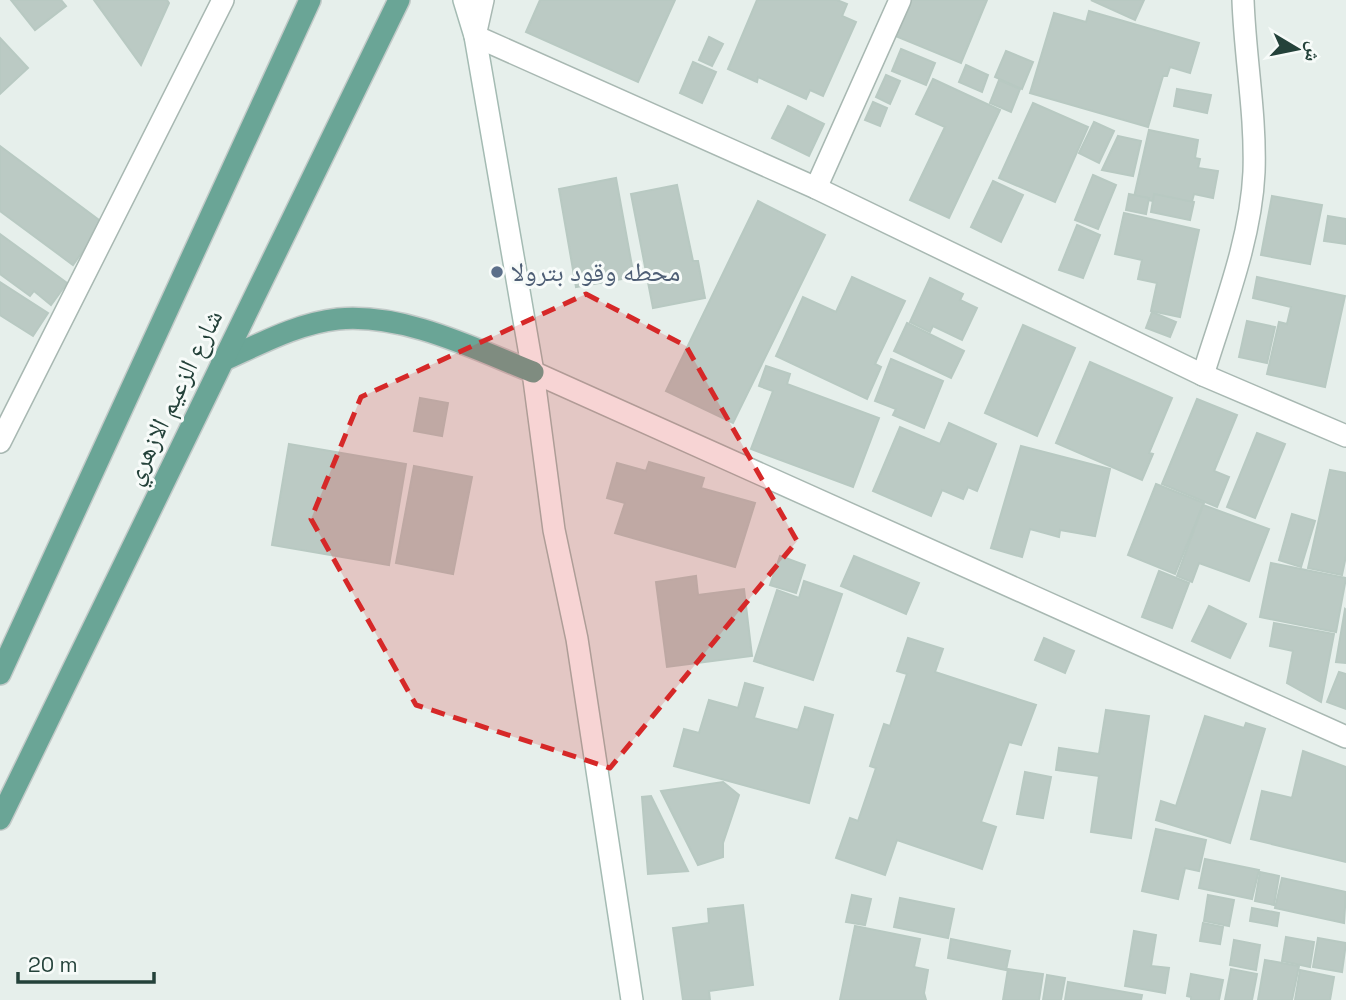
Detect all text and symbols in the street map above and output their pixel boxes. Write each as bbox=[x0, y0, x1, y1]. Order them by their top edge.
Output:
north arrow bbox=[1262, 14, 1332, 84]
text: ش bbox=[1299, 40, 1327, 64]
place label: محطه وقود بترولا bbox=[511, 255, 680, 289]
marker: محطه وقود بترولا bbox=[489, 264, 505, 280]
street label: شارع الزعيم الازهري bbox=[116, 304, 233, 492]
scale bar bbox=[18, 940, 154, 984]
text: 20 m bbox=[28, 951, 78, 978]

